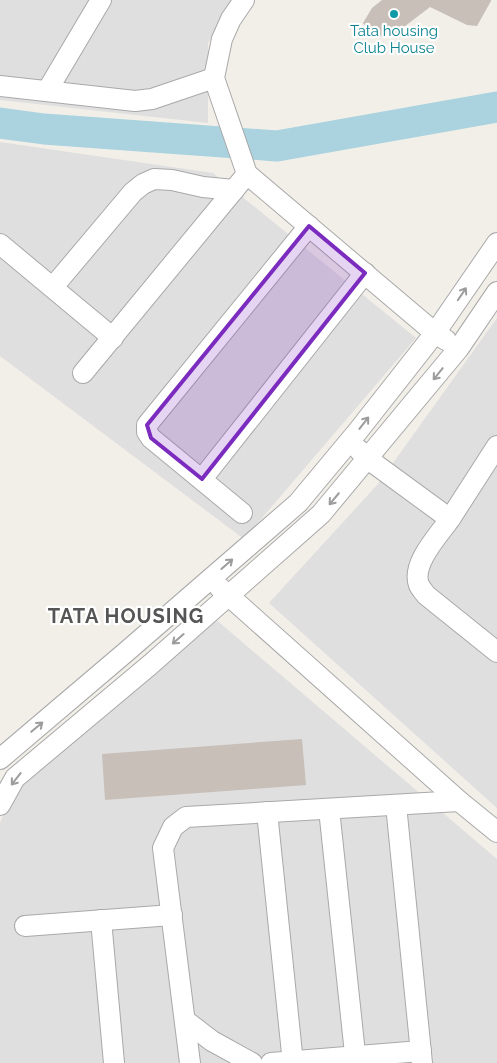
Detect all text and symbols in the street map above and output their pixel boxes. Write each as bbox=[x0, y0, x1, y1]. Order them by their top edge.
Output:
marker: Tata housing Club House bbox=[388, 8, 400, 20]
place label: Tata housing Club House bbox=[350, 22, 438, 57]
one-way arrow bbox=[457, 287, 467, 301]
one-way arrow bbox=[433, 367, 444, 380]
one-way arrow bbox=[359, 417, 370, 430]
one-way arrow bbox=[329, 492, 340, 505]
one-way arrow bbox=[220, 559, 233, 570]
district label: TATA HOUSING bbox=[48, 604, 204, 628]
one-way arrow bbox=[172, 633, 185, 645]
one-way arrow bbox=[30, 721, 43, 732]
one-way arrow bbox=[10, 772, 21, 785]

